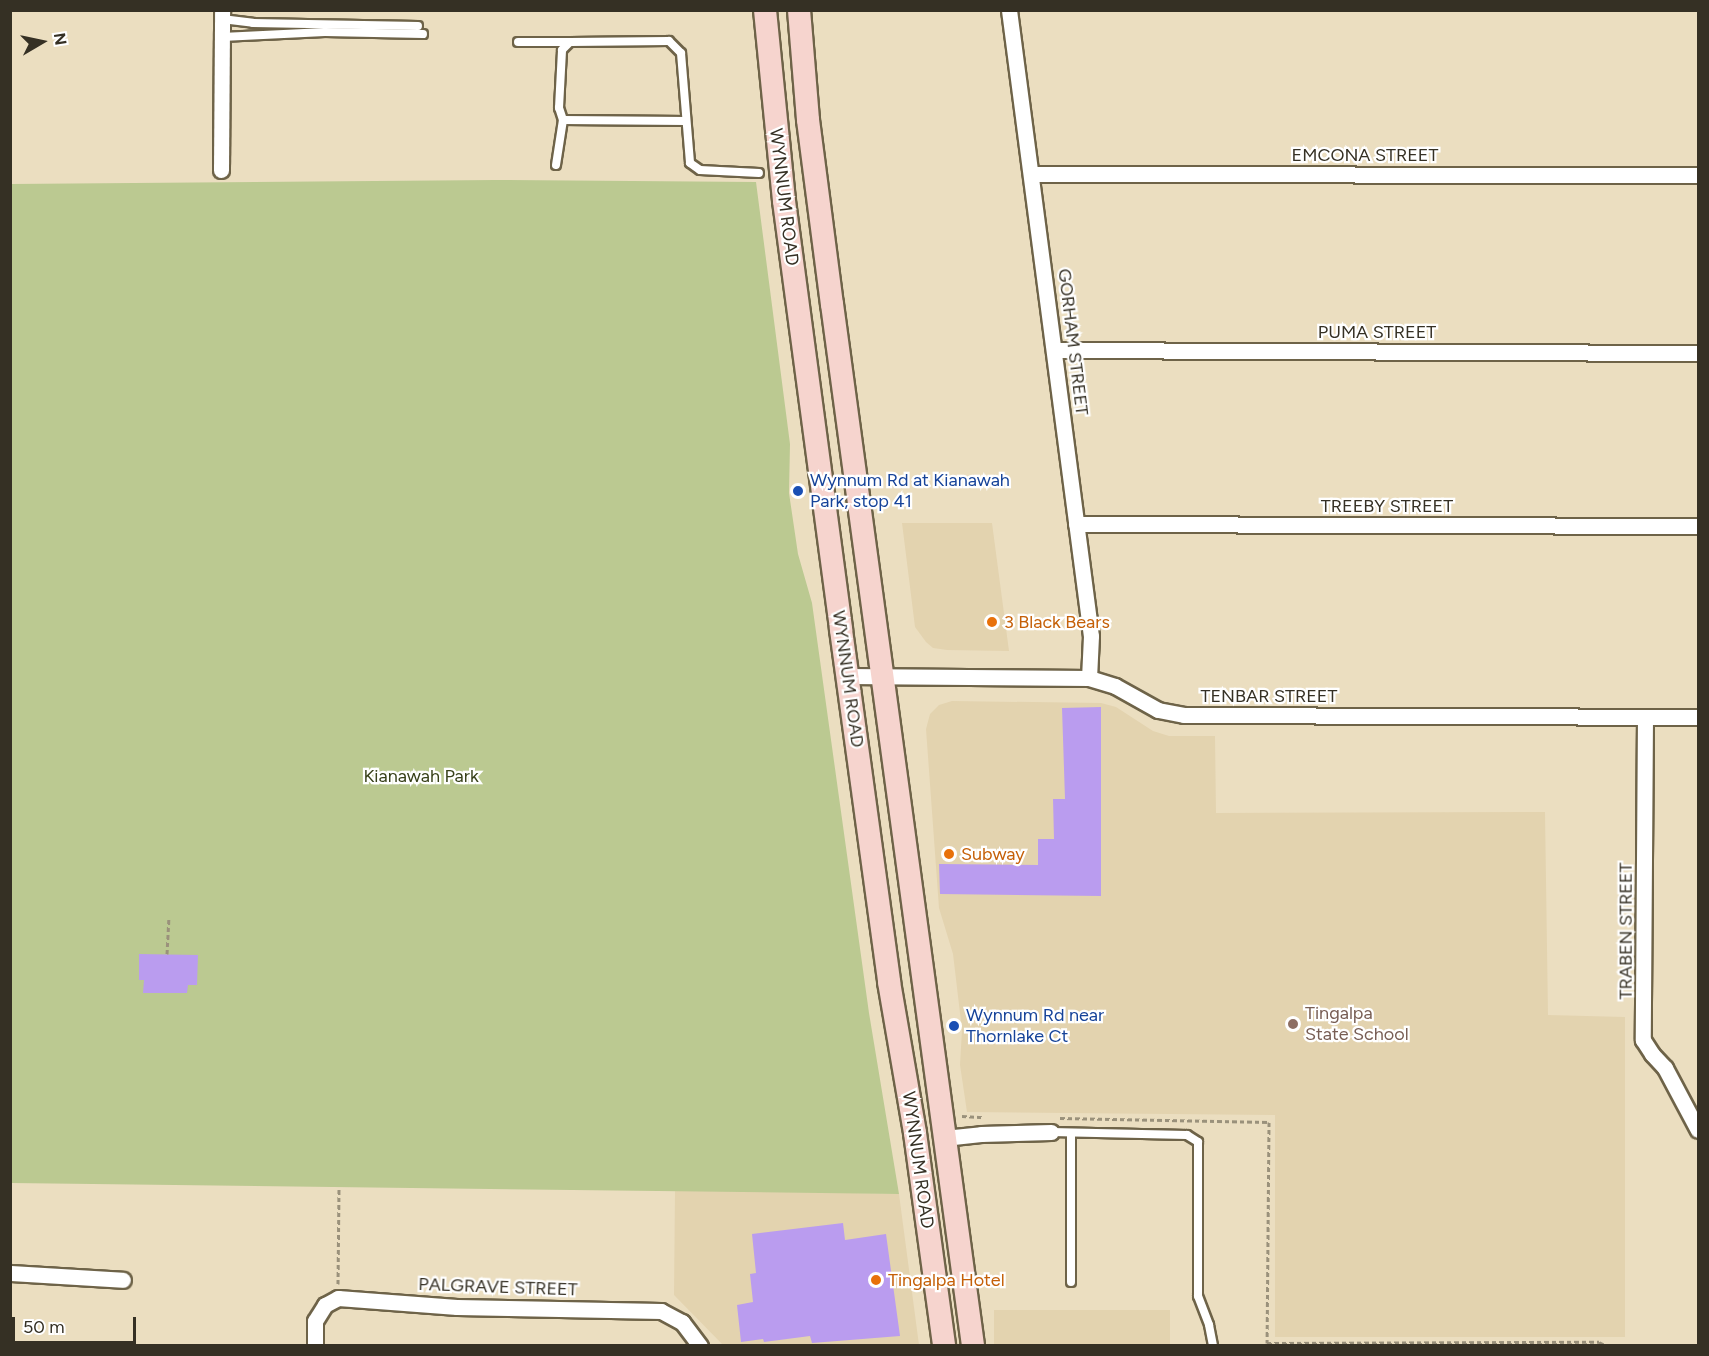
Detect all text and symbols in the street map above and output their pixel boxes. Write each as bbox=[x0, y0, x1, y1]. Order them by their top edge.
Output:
north arrow bbox=[12, 12, 72, 72]
text: N bbox=[50, 32, 71, 47]
street label: WYNNUM ROAD bbox=[765, 127, 803, 267]
street label: EMCONA STREET bbox=[1292, 144, 1438, 166]
street label: GORHAM STREET bbox=[1053, 267, 1093, 417]
street label: PUMA STREET bbox=[1318, 321, 1436, 343]
place label: Wynnum Rd at Kianawah Park, stop 41 bbox=[810, 470, 1010, 512]
marker: Wynnum Rd at Kianawah Park, stop 41 bbox=[791, 484, 805, 498]
street label: TREEBY STREET bbox=[1321, 495, 1453, 517]
street label: WYNNUM ROAD bbox=[828, 609, 868, 749]
place label: 3 Black Bears bbox=[1004, 611, 1110, 633]
marker: 3 Black Bears bbox=[985, 615, 999, 629]
street label: TENBAR STREET bbox=[1201, 685, 1337, 707]
park label: Kianawah Park bbox=[363, 765, 479, 787]
place label: Subway bbox=[961, 843, 1025, 865]
marker: Subway bbox=[942, 847, 956, 861]
street label: TRABEN STREET bbox=[1615, 863, 1637, 999]
place label: Tingalpa State School bbox=[1305, 1003, 1409, 1046]
place label: Wynnum Rd near Thornlake Ct bbox=[966, 1005, 1104, 1048]
marker: Tingalpa State School bbox=[1286, 1017, 1300, 1031]
marker: Wynnum Rd near Thornlake Ct bbox=[947, 1019, 961, 1033]
street label: WYNNUM ROAD bbox=[898, 1090, 938, 1230]
place label: Tingalpa Hotel bbox=[888, 1269, 1005, 1291]
street label: PALGRAVE STREET bbox=[418, 1273, 578, 1301]
marker: Tingalpa Hotel bbox=[869, 1273, 883, 1287]
scale bar bbox=[15, 1305, 140, 1343]
text: 50 m bbox=[23, 1316, 65, 1338]

